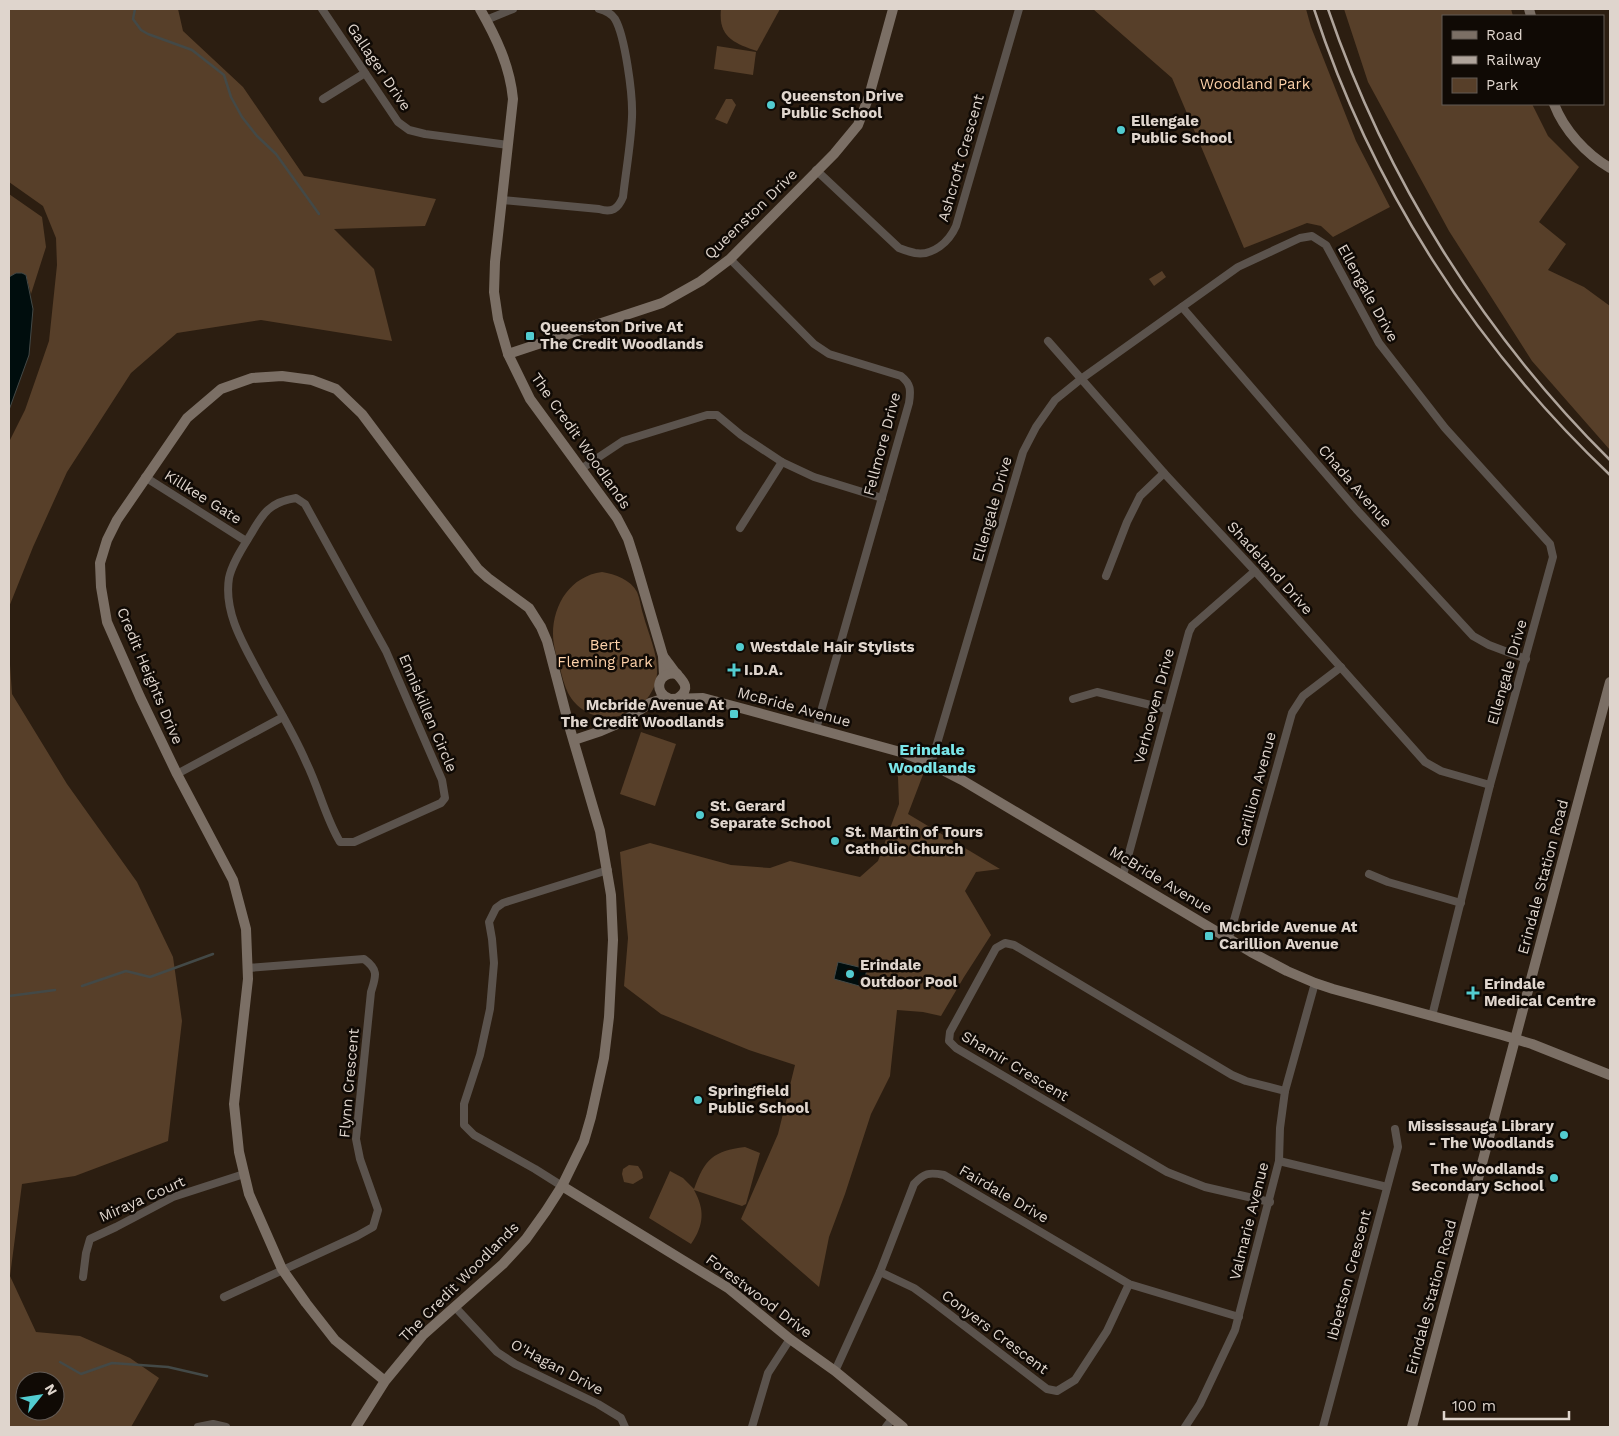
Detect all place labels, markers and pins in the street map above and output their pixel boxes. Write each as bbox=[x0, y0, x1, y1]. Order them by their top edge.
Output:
place label: Queenston Drive Public School bbox=[781, 87, 904, 122]
marker: Queenston Drive Public School bbox=[765, 99, 777, 111]
place label: Ellengale Public School bbox=[1131, 112, 1232, 147]
marker: Ellengale Public School bbox=[1115, 124, 1127, 136]
place label: Queenston Drive At The Credit Woodlands bbox=[540, 318, 704, 353]
marker: Queenston Drive At The Credit Woodlands bbox=[524, 330, 536, 342]
place label: Westdale Hair Stylists bbox=[750, 638, 915, 656]
marker: Westdale Hair Stylists bbox=[734, 641, 746, 653]
place label: I.D.A. bbox=[744, 661, 783, 679]
marker: I.D.A. bbox=[728, 664, 740, 676]
place label: Mcbride Avenue At The Credit Woodlands bbox=[561, 696, 724, 731]
marker: Mcbride Avenue At The Credit Woodlands bbox=[728, 708, 740, 720]
place label: St. Gerard Separate School bbox=[710, 797, 831, 832]
marker: St. Gerard Separate School bbox=[694, 809, 706, 821]
place label: St. Martin of Tours Catholic Church bbox=[845, 823, 983, 858]
marker: St. Martin of Tours Catholic Church bbox=[829, 835, 841, 847]
place label: Mcbride Avenue At Carillion Avenue bbox=[1219, 918, 1358, 953]
marker: Mcbride Avenue At Carillion Avenue bbox=[1203, 930, 1215, 942]
place label: Erindale Outdoor Pool bbox=[860, 956, 958, 991]
marker: Erindale Outdoor Pool bbox=[844, 968, 856, 980]
place label: Erindale Medical Centre bbox=[1484, 975, 1596, 1010]
marker: Erindale Medical Centre bbox=[1466, 986, 1480, 1000]
place label: Springfield Public School bbox=[708, 1082, 809, 1117]
marker: Springfield Public School bbox=[692, 1094, 704, 1106]
place label: Mississauga Library - The Woodlands bbox=[1408, 1117, 1555, 1152]
marker: Mississauga Library - The Woodlands bbox=[1558, 1129, 1570, 1141]
place label: The Woodlands Secondary School bbox=[1412, 1160, 1544, 1195]
marker: The Woodlands Secondary School bbox=[1548, 1172, 1560, 1184]

